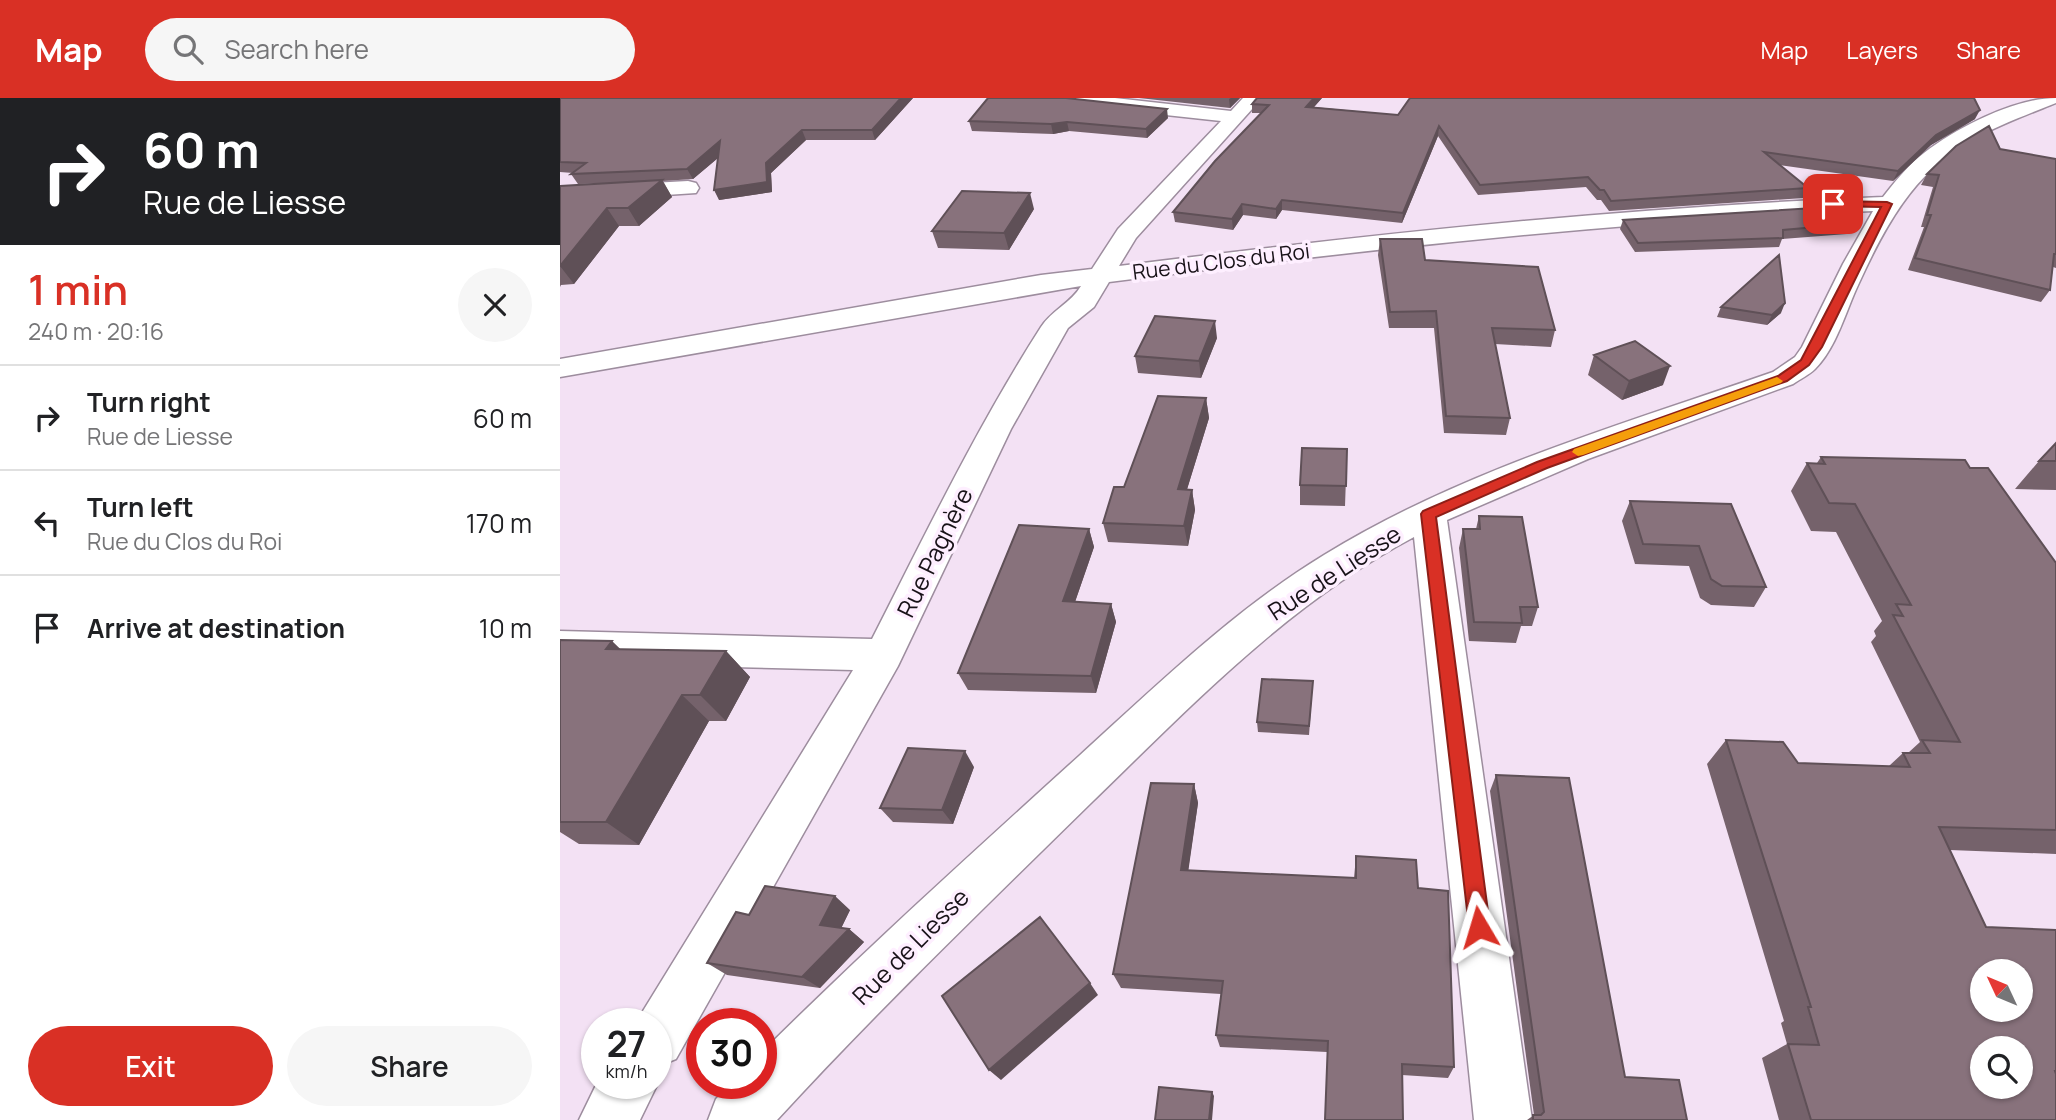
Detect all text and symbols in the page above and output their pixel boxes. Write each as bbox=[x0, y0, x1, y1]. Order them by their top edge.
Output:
search box bbox=[145, 18, 635, 81]
text: Map bbox=[35, 27, 103, 72]
icon: search bbox=[169, 30, 207, 68]
text: Search here bbox=[225, 31, 369, 67]
text: Map bbox=[1761, 33, 1808, 66]
text: Layers bbox=[1846, 33, 1918, 66]
text: Share bbox=[1956, 33, 2021, 66]
text: 60 m bbox=[143, 116, 260, 183]
icon: right bbox=[28, 126, 119, 217]
pin bbox=[1803, 174, 1863, 234]
text: Rue de Liesse bbox=[143, 180, 346, 224]
icon: arrive bbox=[1814, 185, 1852, 223]
street label: Rue du Clos du Roi bbox=[1131, 236, 1311, 286]
text: 1 min bbox=[28, 260, 128, 318]
button: close bbox=[458, 268, 532, 342]
text: 240 m · 20:16 bbox=[28, 315, 164, 347]
text: Turn right bbox=[87, 384, 211, 420]
icon: right bbox=[28, 399, 66, 437]
text: 60 m bbox=[473, 400, 532, 436]
text: Rue de Liesse bbox=[87, 420, 233, 452]
street label: Rue Pagnère bbox=[888, 482, 980, 622]
text: Turn left bbox=[87, 489, 194, 525]
icon: left bbox=[28, 504, 66, 542]
text: 170 m bbox=[466, 505, 532, 541]
street label: Rue de Liesse bbox=[1261, 517, 1407, 627]
text: Rue du Clos du Roi bbox=[87, 525, 282, 557]
icon: arrive bbox=[28, 609, 66, 647]
text: Arrive at destination bbox=[87, 610, 345, 646]
text: 10 m bbox=[479, 610, 532, 646]
street label: Rue de Liesse bbox=[844, 880, 976, 1012]
position arrow bbox=[1442, 890, 1516, 964]
north arrow bbox=[1970, 959, 2034, 1022]
map controls bbox=[1970, 959, 2033, 1099]
speed limit sign: 30 bbox=[686, 1008, 777, 1099]
text: 27 bbox=[607, 1020, 646, 1068]
button: Exit bbox=[28, 1026, 273, 1106]
button: Share bbox=[287, 1026, 532, 1106]
button: search bbox=[1970, 1036, 2033, 1099]
text: km/h bbox=[606, 1059, 647, 1083]

